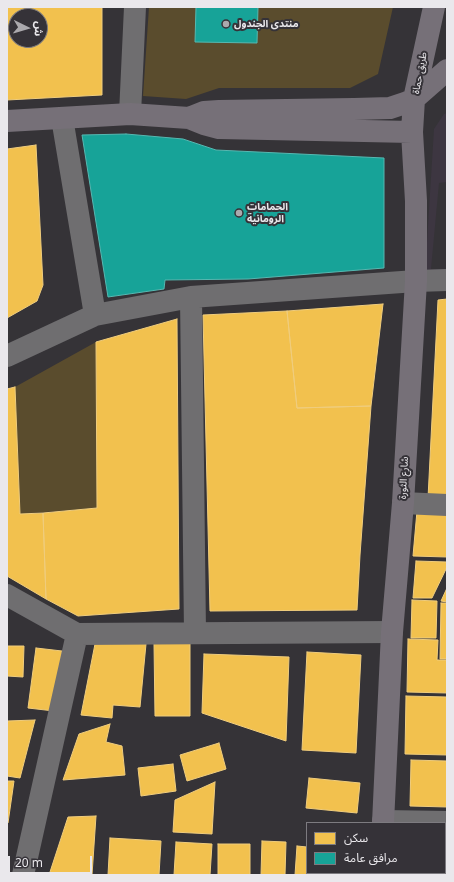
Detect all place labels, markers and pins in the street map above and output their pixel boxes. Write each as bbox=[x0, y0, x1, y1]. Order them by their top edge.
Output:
place label: منتدى الجندول bbox=[234, 18, 298, 30]
marker: منتدى الجندول bbox=[221, 19, 231, 29]
place label: الحمامات الرومانية bbox=[247, 201, 288, 224]
marker: الحمامات الرومانية bbox=[234, 208, 244, 218]

